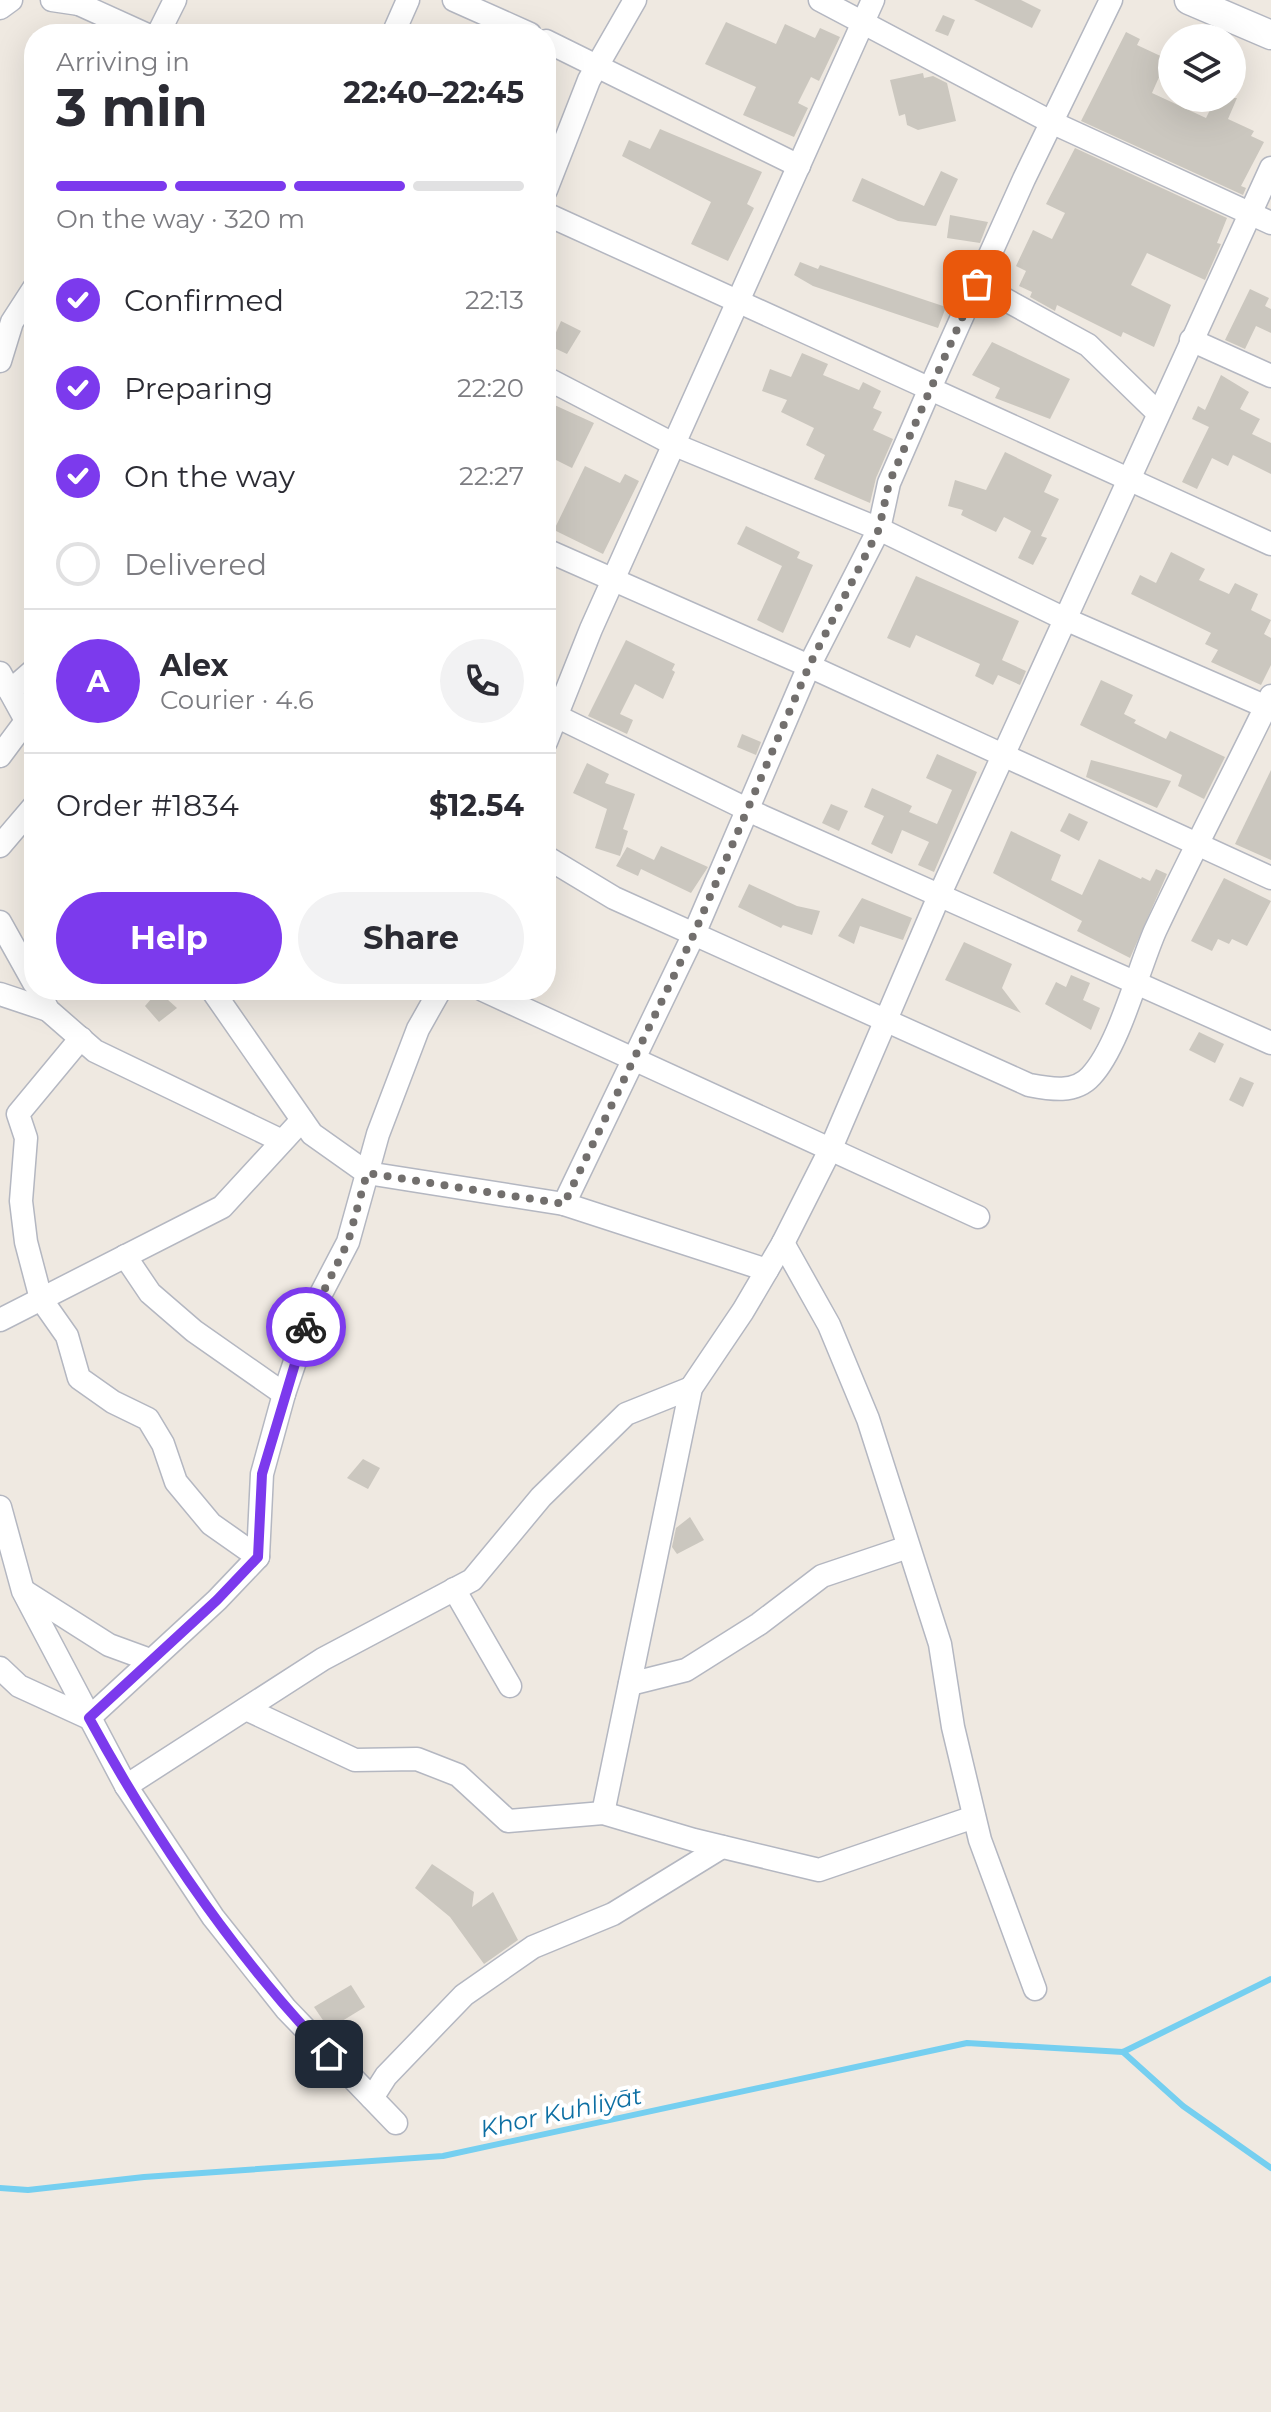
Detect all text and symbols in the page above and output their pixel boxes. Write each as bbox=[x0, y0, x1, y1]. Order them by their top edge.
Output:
map controls bbox=[1158, 24, 1246, 112]
button: layers bbox=[1158, 24, 1246, 112]
text: Arriving in bbox=[56, 46, 190, 78]
text: 22:40–22:45 bbox=[343, 74, 524, 111]
text: 3 min bbox=[56, 76, 208, 139]
text: On the way · 320 m bbox=[56, 203, 305, 235]
pin bbox=[943, 250, 1011, 318]
icon: bag bbox=[955, 262, 999, 306]
icon: check bbox=[56, 278, 100, 322]
text: Confirmed bbox=[124, 282, 284, 319]
text: 22:13 bbox=[465, 284, 524, 316]
icon: check bbox=[56, 366, 100, 410]
text: Preparing bbox=[124, 370, 273, 407]
text: 22:20 bbox=[457, 372, 524, 404]
icon: check bbox=[56, 454, 100, 498]
text: On the way bbox=[124, 458, 295, 495]
text: 22:27 bbox=[459, 460, 524, 492]
text: Delivered bbox=[124, 546, 267, 583]
button: phone bbox=[440, 639, 524, 723]
text: Alex bbox=[160, 647, 228, 684]
text: A bbox=[87, 663, 109, 700]
text: Courier · 4.6 bbox=[160, 684, 314, 716]
text: Order #1834 bbox=[56, 787, 239, 824]
text: $12.54 bbox=[429, 787, 524, 824]
button: Help bbox=[56, 892, 282, 984]
button: Share bbox=[298, 892, 524, 984]
courier bbox=[266, 1287, 346, 1367]
icon: bike bbox=[284, 1305, 328, 1349]
pin bbox=[295, 2020, 363, 2088]
icon: home bbox=[307, 2032, 351, 2076]
water label: Khor Kuhliyāt bbox=[477, 2081, 645, 2143]

